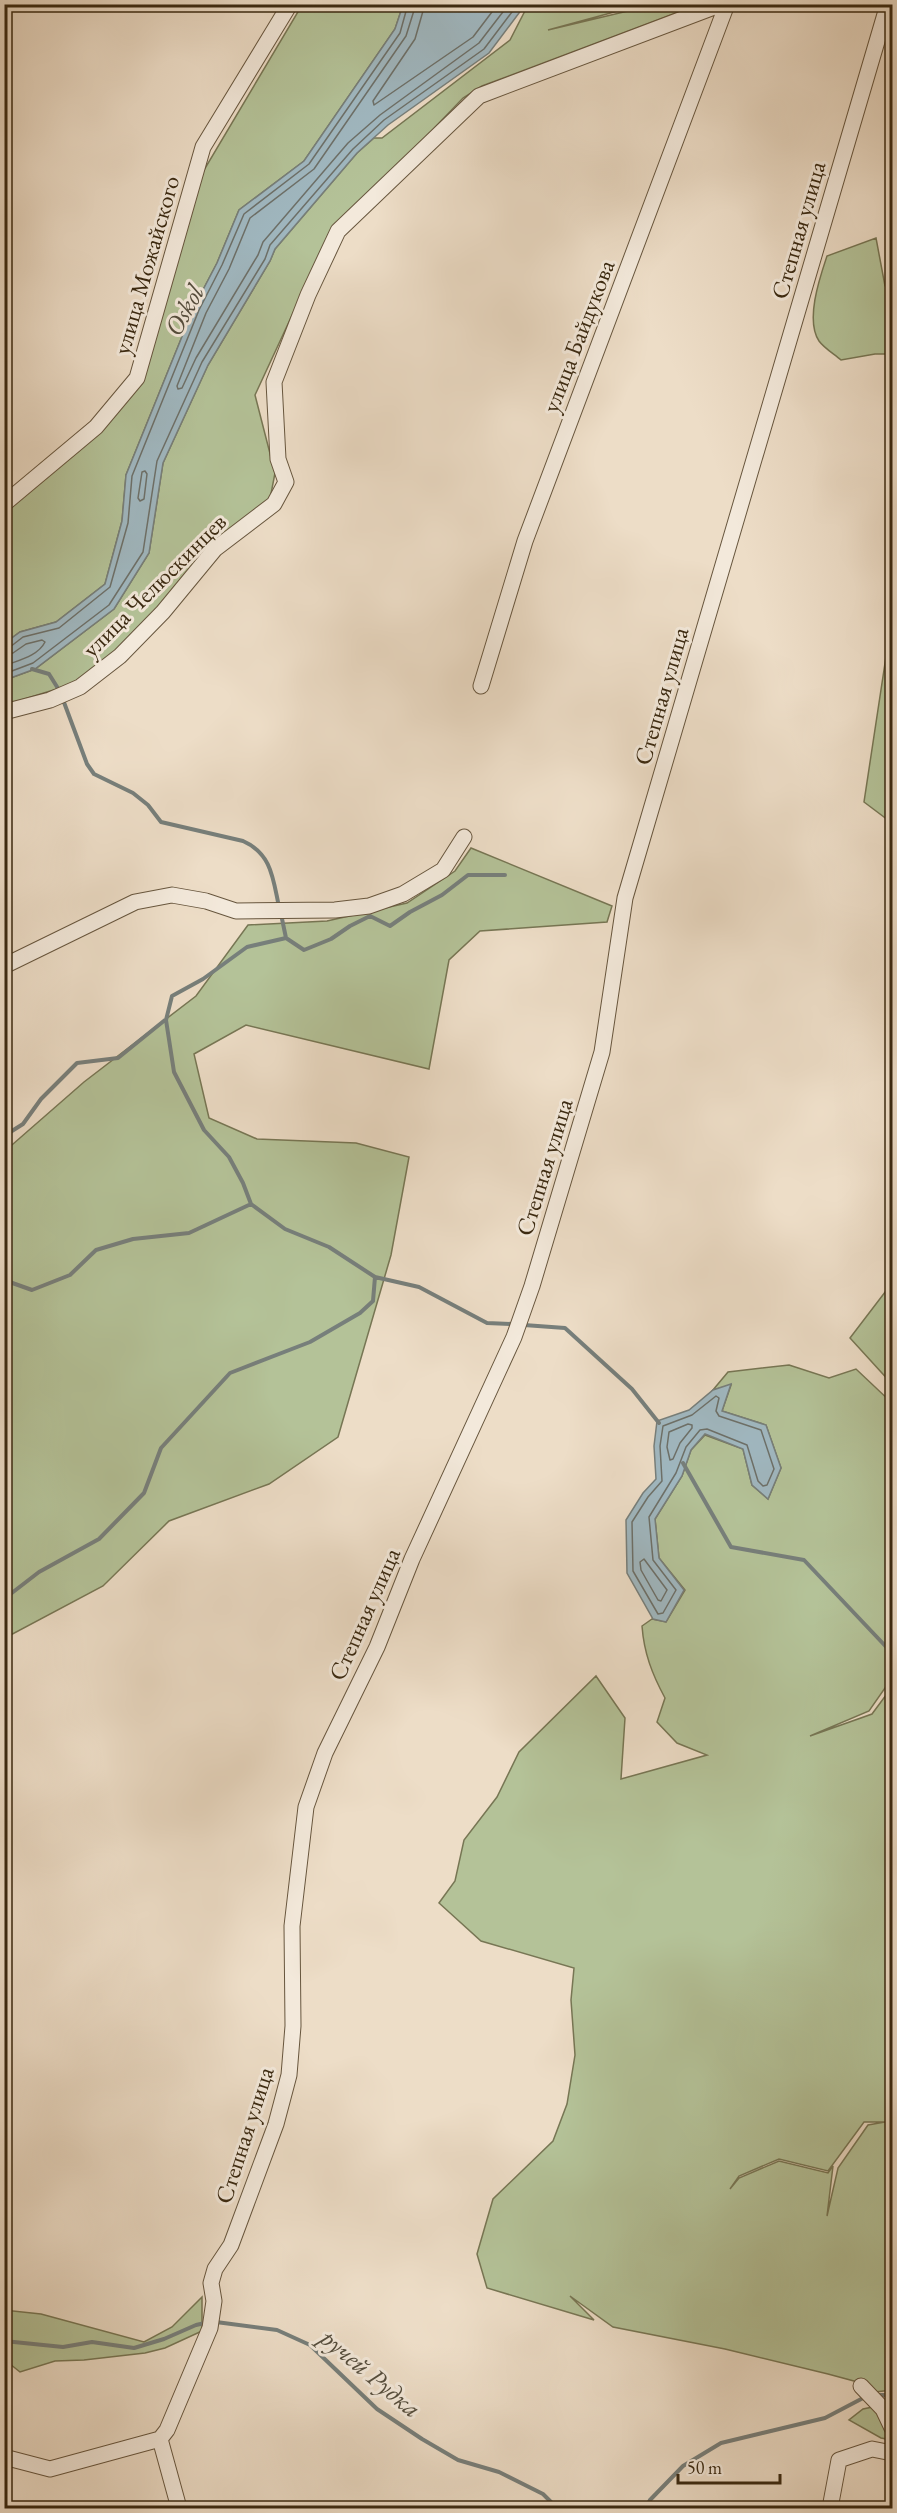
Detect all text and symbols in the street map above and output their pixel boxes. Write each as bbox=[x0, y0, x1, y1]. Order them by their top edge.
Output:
street label: Степная улица bbox=[764, 157, 833, 303]
street label: улица Можайского bbox=[106, 172, 186, 358]
street label: улица Байдукова bbox=[535, 255, 622, 417]
water label: Oskol bbox=[156, 278, 212, 342]
street label: улица Челюскинцев bbox=[75, 506, 233, 664]
street label: Степная улица bbox=[627, 623, 696, 769]
street label: Степная улица bbox=[508, 1094, 580, 1239]
street label: Степная улица bbox=[321, 1542, 407, 1685]
street label: Степная улица bbox=[207, 2062, 281, 2207]
water label: ручей Рудка bbox=[310, 2318, 429, 2425]
scale bar bbox=[678, 2447, 780, 2485]
text: 50 m bbox=[687, 2456, 722, 2479]

